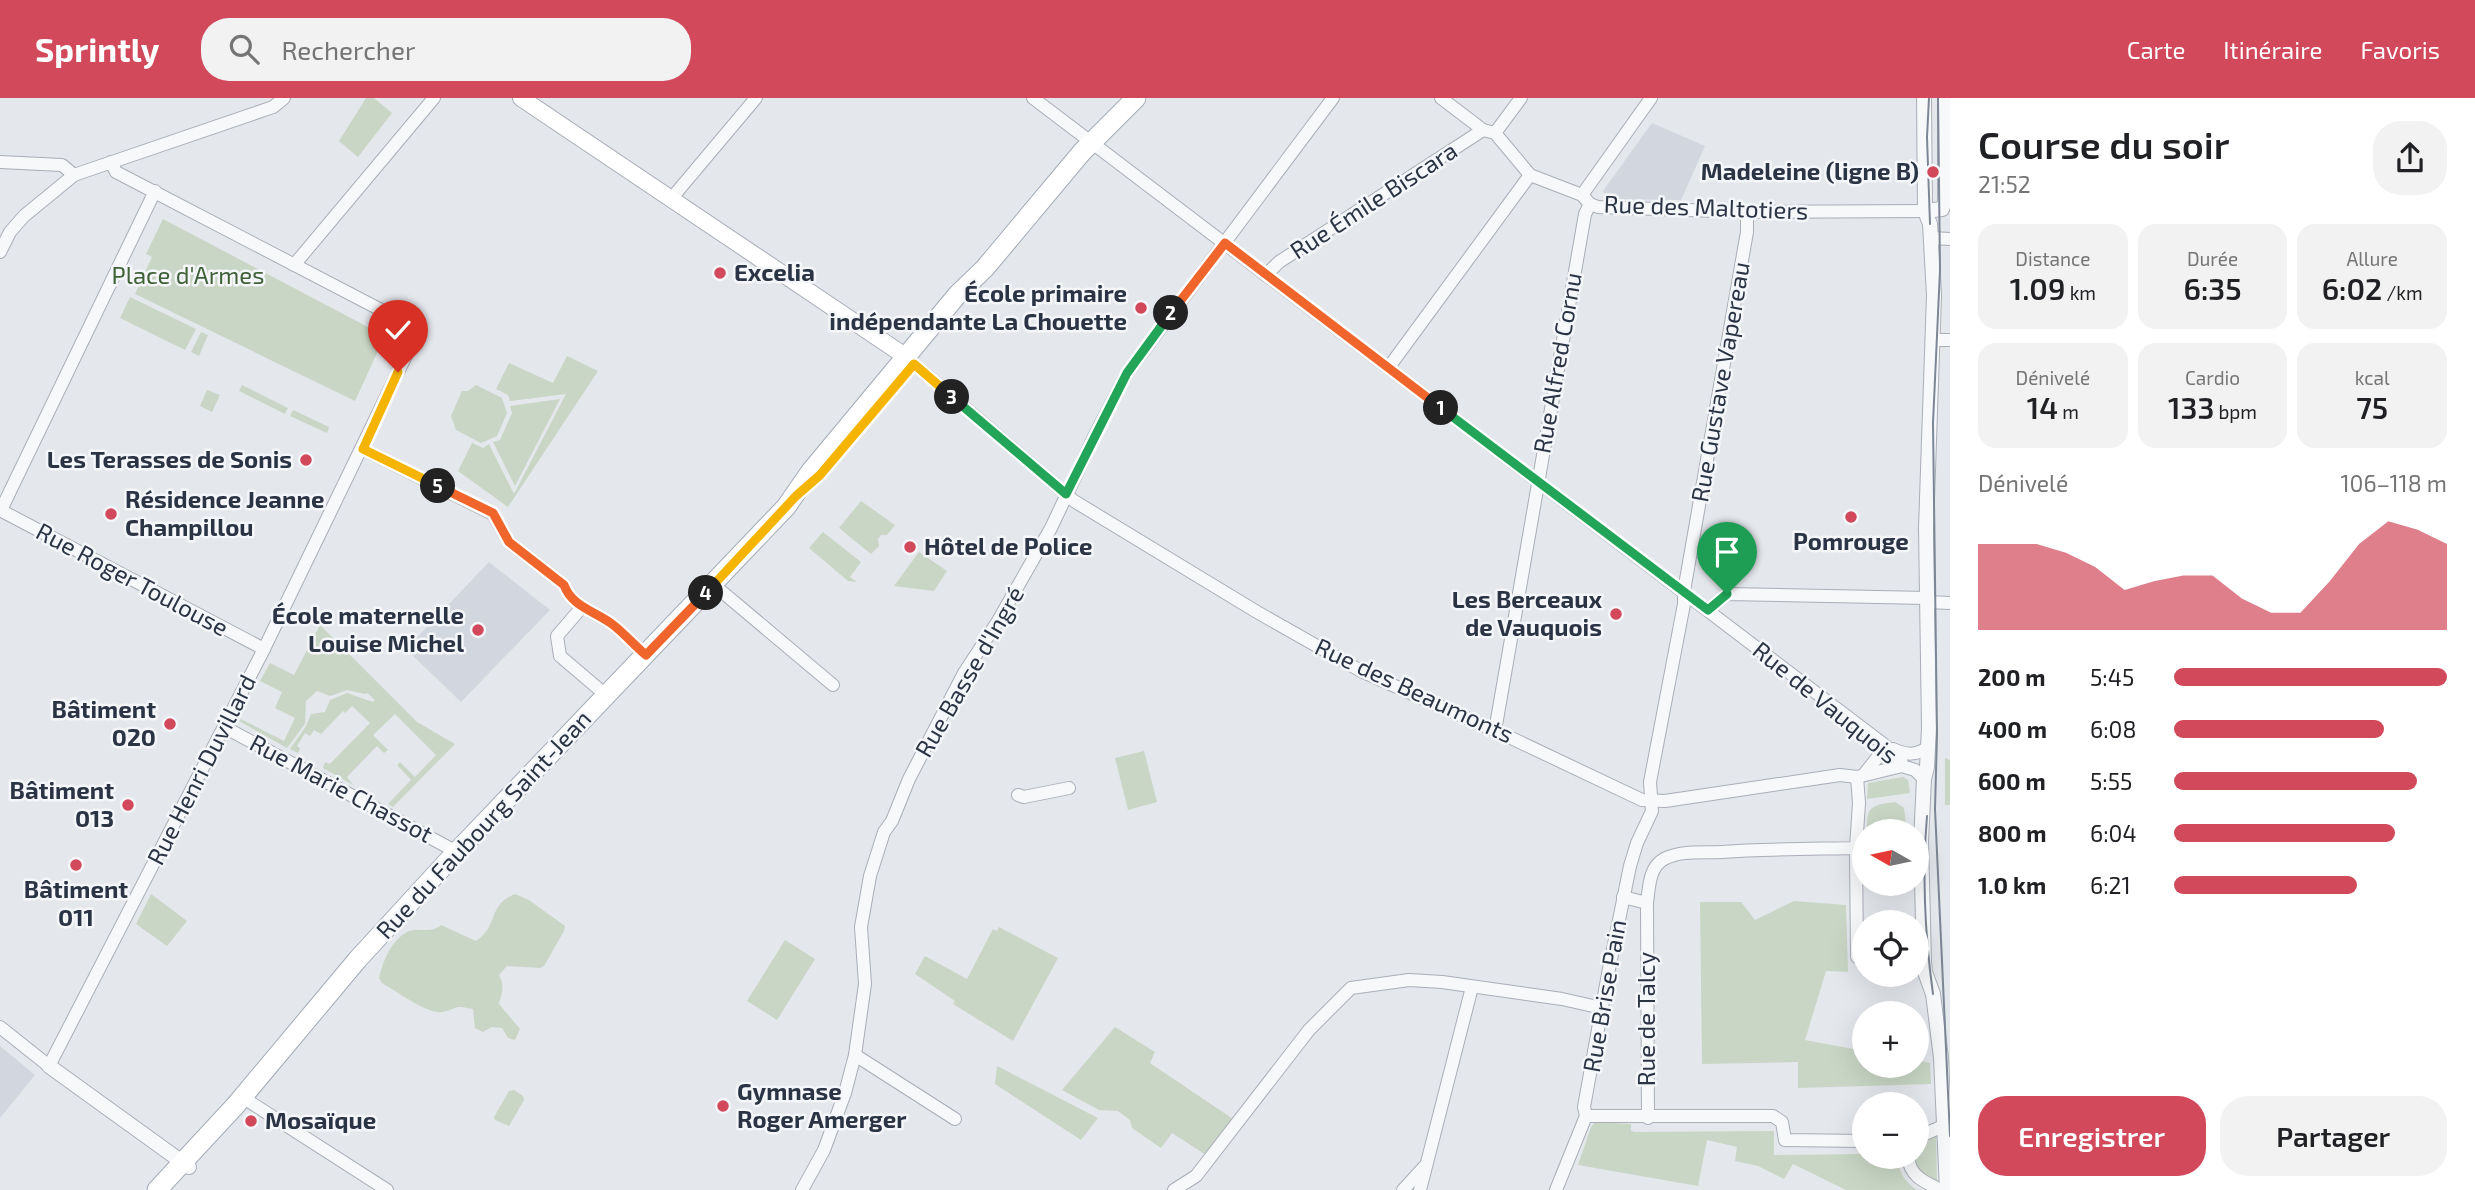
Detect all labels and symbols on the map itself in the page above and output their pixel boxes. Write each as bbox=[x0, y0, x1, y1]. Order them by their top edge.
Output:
street label: Rue Émile Biscara bbox=[1284, 135, 1462, 265]
place label: Madeleine (ligne B) bbox=[1701, 156, 1919, 185]
marker: Madeleine (ligne B) bbox=[1925, 164, 1941, 180]
street label: Rue des Maltotiers bbox=[1603, 188, 1809, 225]
place label: Excelia bbox=[734, 257, 815, 286]
street label: Rue Gustave Vapereau bbox=[1684, 259, 1755, 504]
park label: Place d'Armes bbox=[112, 260, 264, 289]
marker: Excelia bbox=[712, 265, 728, 281]
street label: Rue Alfred Cornu bbox=[1526, 270, 1587, 455]
place label: École primaire indépendante La Chouette bbox=[829, 278, 1127, 335]
pin: 2 bbox=[1154, 296, 1188, 330]
pin bbox=[368, 300, 428, 372]
marker: École primaire indépendante La Chouette bbox=[1133, 300, 1149, 316]
pin: 3 bbox=[934, 380, 970, 414]
pin: 1 bbox=[1424, 390, 1458, 426]
place label: Les Terasses de Sonis bbox=[47, 444, 292, 473]
marker: Les Terasses de Sonis bbox=[298, 452, 314, 468]
pin: 5 bbox=[420, 468, 456, 504]
place label: Résidence Jeanne Champillou bbox=[125, 484, 324, 541]
marker: Résidence Jeanne Champillou bbox=[103, 506, 119, 522]
marker: Pomrouge bbox=[1843, 509, 1859, 525]
street label: Rue Roger Toulouse bbox=[32, 516, 234, 642]
pin bbox=[1697, 522, 1757, 594]
place label: Pomrouge bbox=[1793, 526, 1909, 555]
place label: Hôtel de Police bbox=[924, 531, 1093, 560]
marker: Hôtel de Police bbox=[902, 539, 918, 555]
pin: 4 bbox=[688, 575, 724, 610]
street label: Rue Basse d'Ingré bbox=[908, 581, 1029, 762]
place label: Les Berceaux de Vauquois bbox=[1452, 584, 1602, 641]
place label: École maternelle Louise Michel bbox=[272, 600, 464, 657]
marker: Les Berceaux de Vauquois bbox=[1608, 606, 1624, 622]
marker: École maternelle Louise Michel bbox=[470, 622, 486, 638]
street label: Rue des Beaumonts bbox=[1311, 631, 1518, 748]
street label: Rue de Vauquois bbox=[1748, 635, 1904, 769]
street label: Rue Henri Duvillard bbox=[140, 669, 261, 869]
place label: Bâtiment 020 bbox=[52, 694, 156, 751]
street label: Rue du Faubourg Saint-Jean bbox=[369, 704, 596, 944]
marker: Bâtiment 020 bbox=[162, 716, 178, 732]
street label: Rue Marie Chassot bbox=[245, 727, 438, 848]
place label: Bâtiment 013 bbox=[10, 775, 114, 832]
marker: Bâtiment 013 bbox=[120, 797, 136, 813]
north arrow bbox=[1852, 819, 1928, 896]
marker: Bâtiment 011 bbox=[68, 857, 84, 873]
place label: Bâtiment 011 bbox=[24, 874, 128, 931]
street label: Rue Brise Pain bbox=[1576, 917, 1631, 1074]
street label: Rue de Talcy bbox=[1631, 951, 1660, 1086]
place label: Gymnase Roger Amerger bbox=[737, 1076, 907, 1133]
marker: Gymnase Roger Amerger bbox=[715, 1098, 731, 1114]
place label: Mosaïque bbox=[265, 1105, 376, 1134]
marker: Mosaïque bbox=[243, 1113, 259, 1129]

